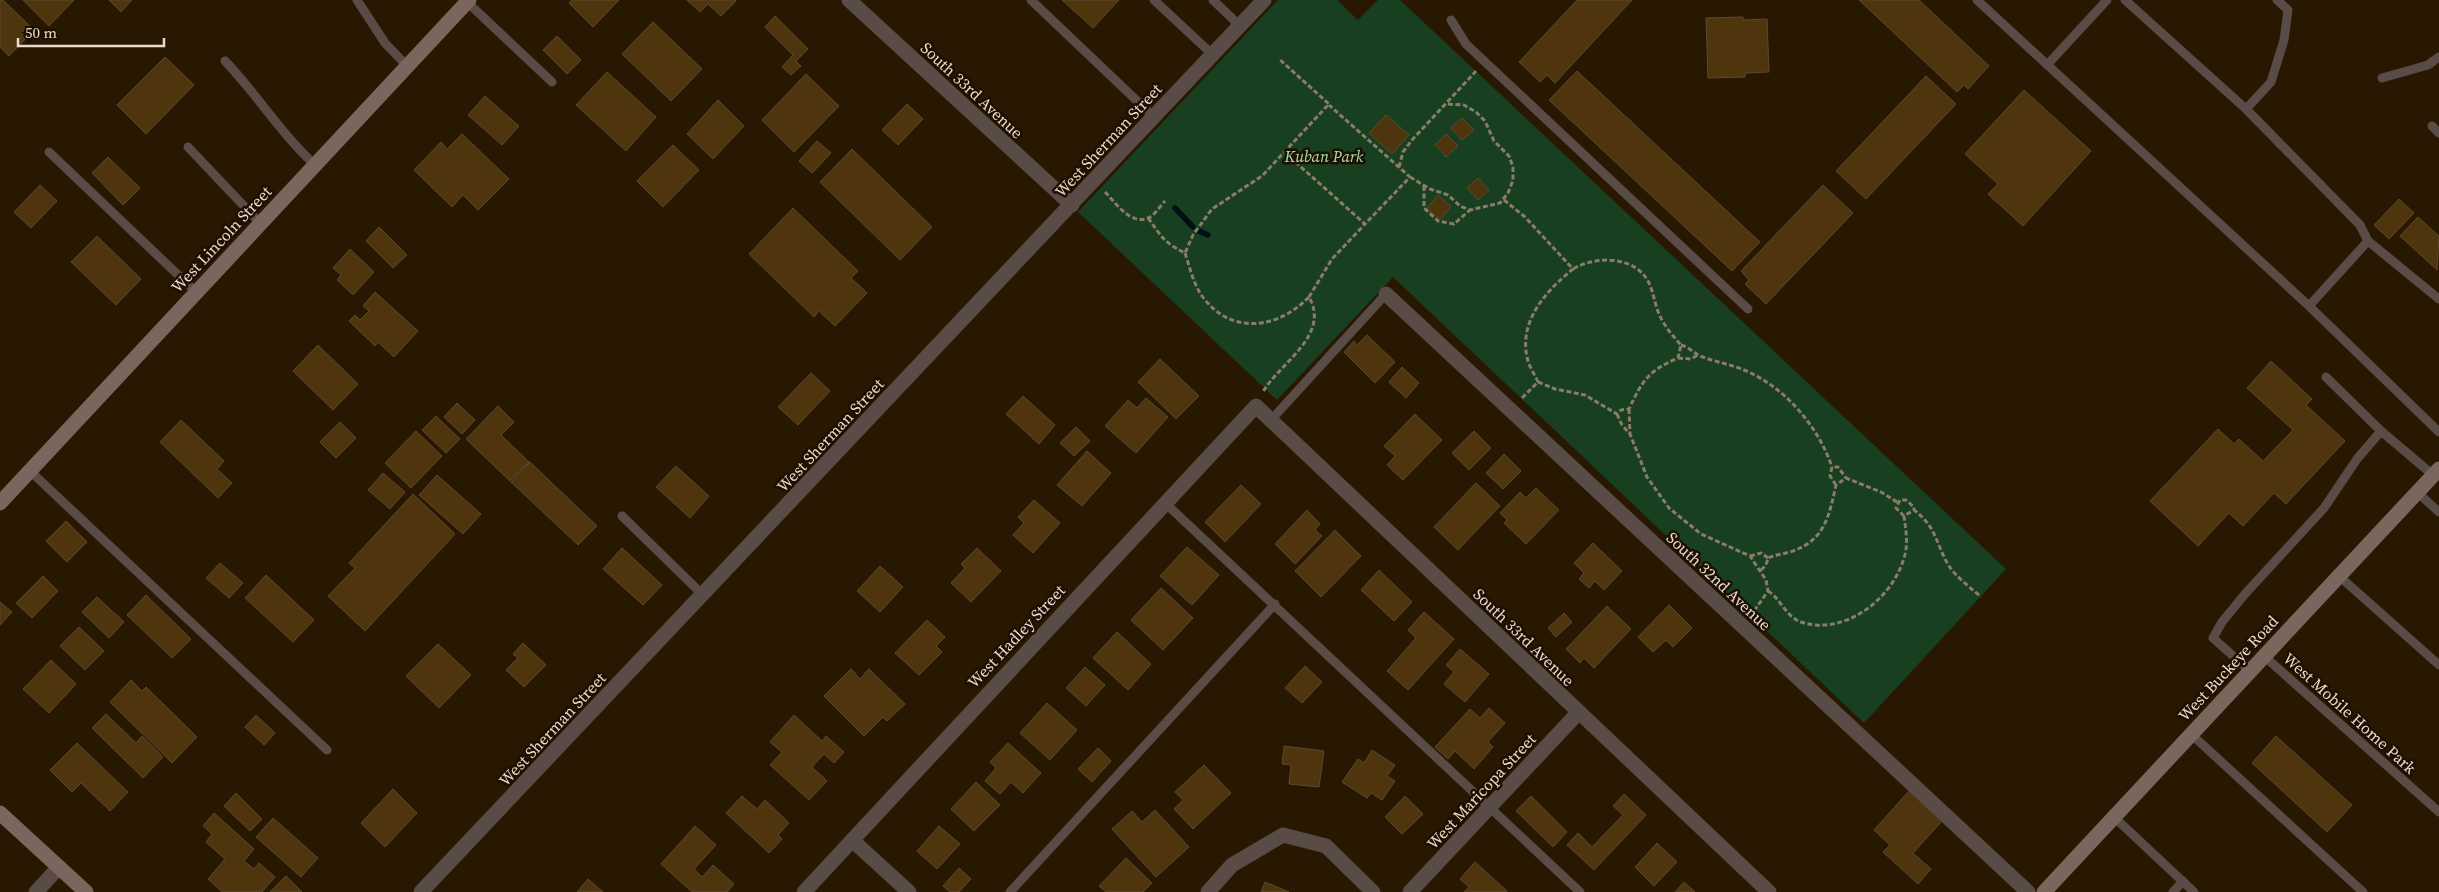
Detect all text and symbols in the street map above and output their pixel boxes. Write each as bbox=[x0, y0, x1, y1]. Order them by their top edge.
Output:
scale bar bbox=[18, 15, 164, 47]
text: 50 m bbox=[25, 22, 57, 43]
street label: South 33rd Avenue bbox=[916, 37, 1028, 143]
street label: West Sherman Street bbox=[1049, 78, 1167, 202]
park label: Kuban Park bbox=[1284, 145, 1364, 167]
street label: West Lincoln Street bbox=[166, 180, 277, 297]
street label: West Sherman Street bbox=[771, 373, 889, 497]
street label: South 32nd Avenue bbox=[1662, 527, 1776, 635]
street label: West Hadley Street bbox=[962, 579, 1070, 692]
street label: South 33rd Avenue bbox=[1469, 583, 1579, 691]
street label: West Buckeye Road bbox=[2173, 610, 2283, 726]
street label: West Mobile Home Park bbox=[2279, 647, 2421, 779]
street label: West Sherman Street bbox=[493, 667, 611, 791]
street label: West Maricopa Street bbox=[1421, 728, 1541, 854]

